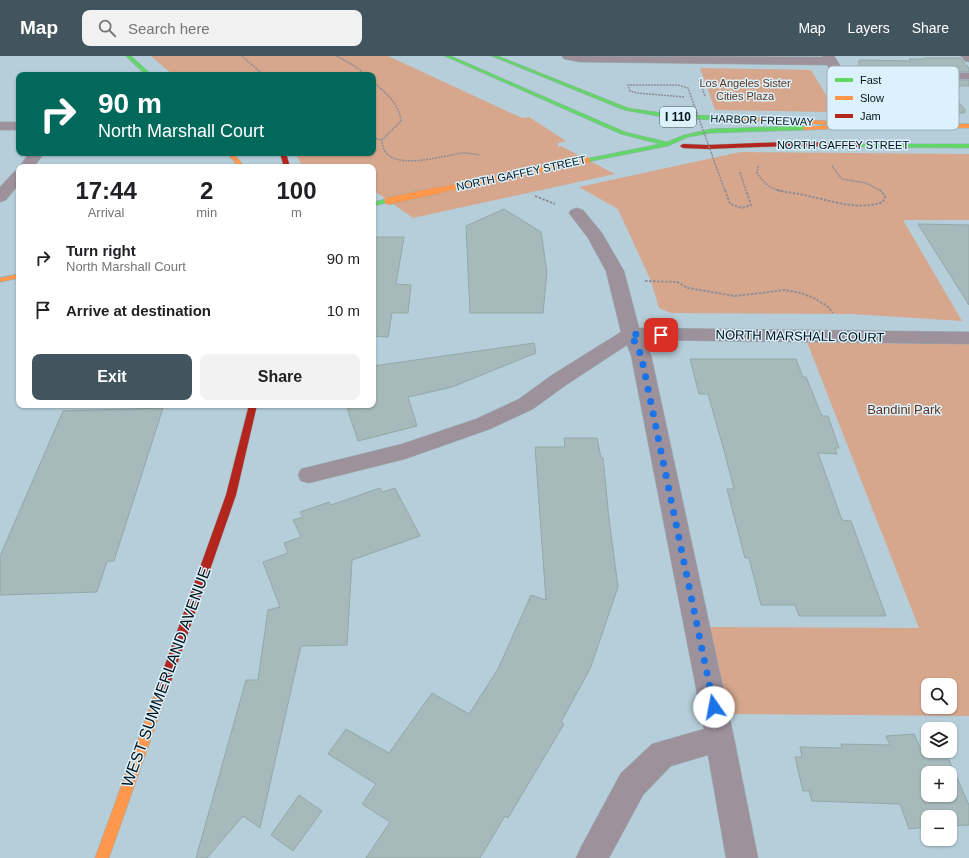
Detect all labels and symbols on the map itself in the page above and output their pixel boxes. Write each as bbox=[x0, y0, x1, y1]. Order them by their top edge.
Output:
legend bbox=[827, 66, 959, 130]
text: Fast bbox=[860, 74, 881, 86]
park label: Los Angeles Sister Cities Plaza bbox=[699, 77, 791, 102]
text: Slow bbox=[860, 92, 884, 104]
road number: I 110 bbox=[660, 107, 696, 127]
text: Jam bbox=[860, 110, 881, 122]
street label: HARBOR FREEWAY bbox=[710, 112, 814, 128]
street label: NORTH GAFFEY STREET bbox=[777, 139, 909, 151]
street label: NORTH GAFFEY STREET bbox=[455, 153, 587, 193]
pin bbox=[644, 318, 678, 352]
street label: NORTH MARSHALL COURT bbox=[715, 327, 885, 345]
park label: Bandini Park bbox=[867, 402, 941, 417]
street label: WEST SUMMERLAND AVENUE bbox=[118, 565, 214, 789]
position arrow bbox=[693, 686, 735, 728]

